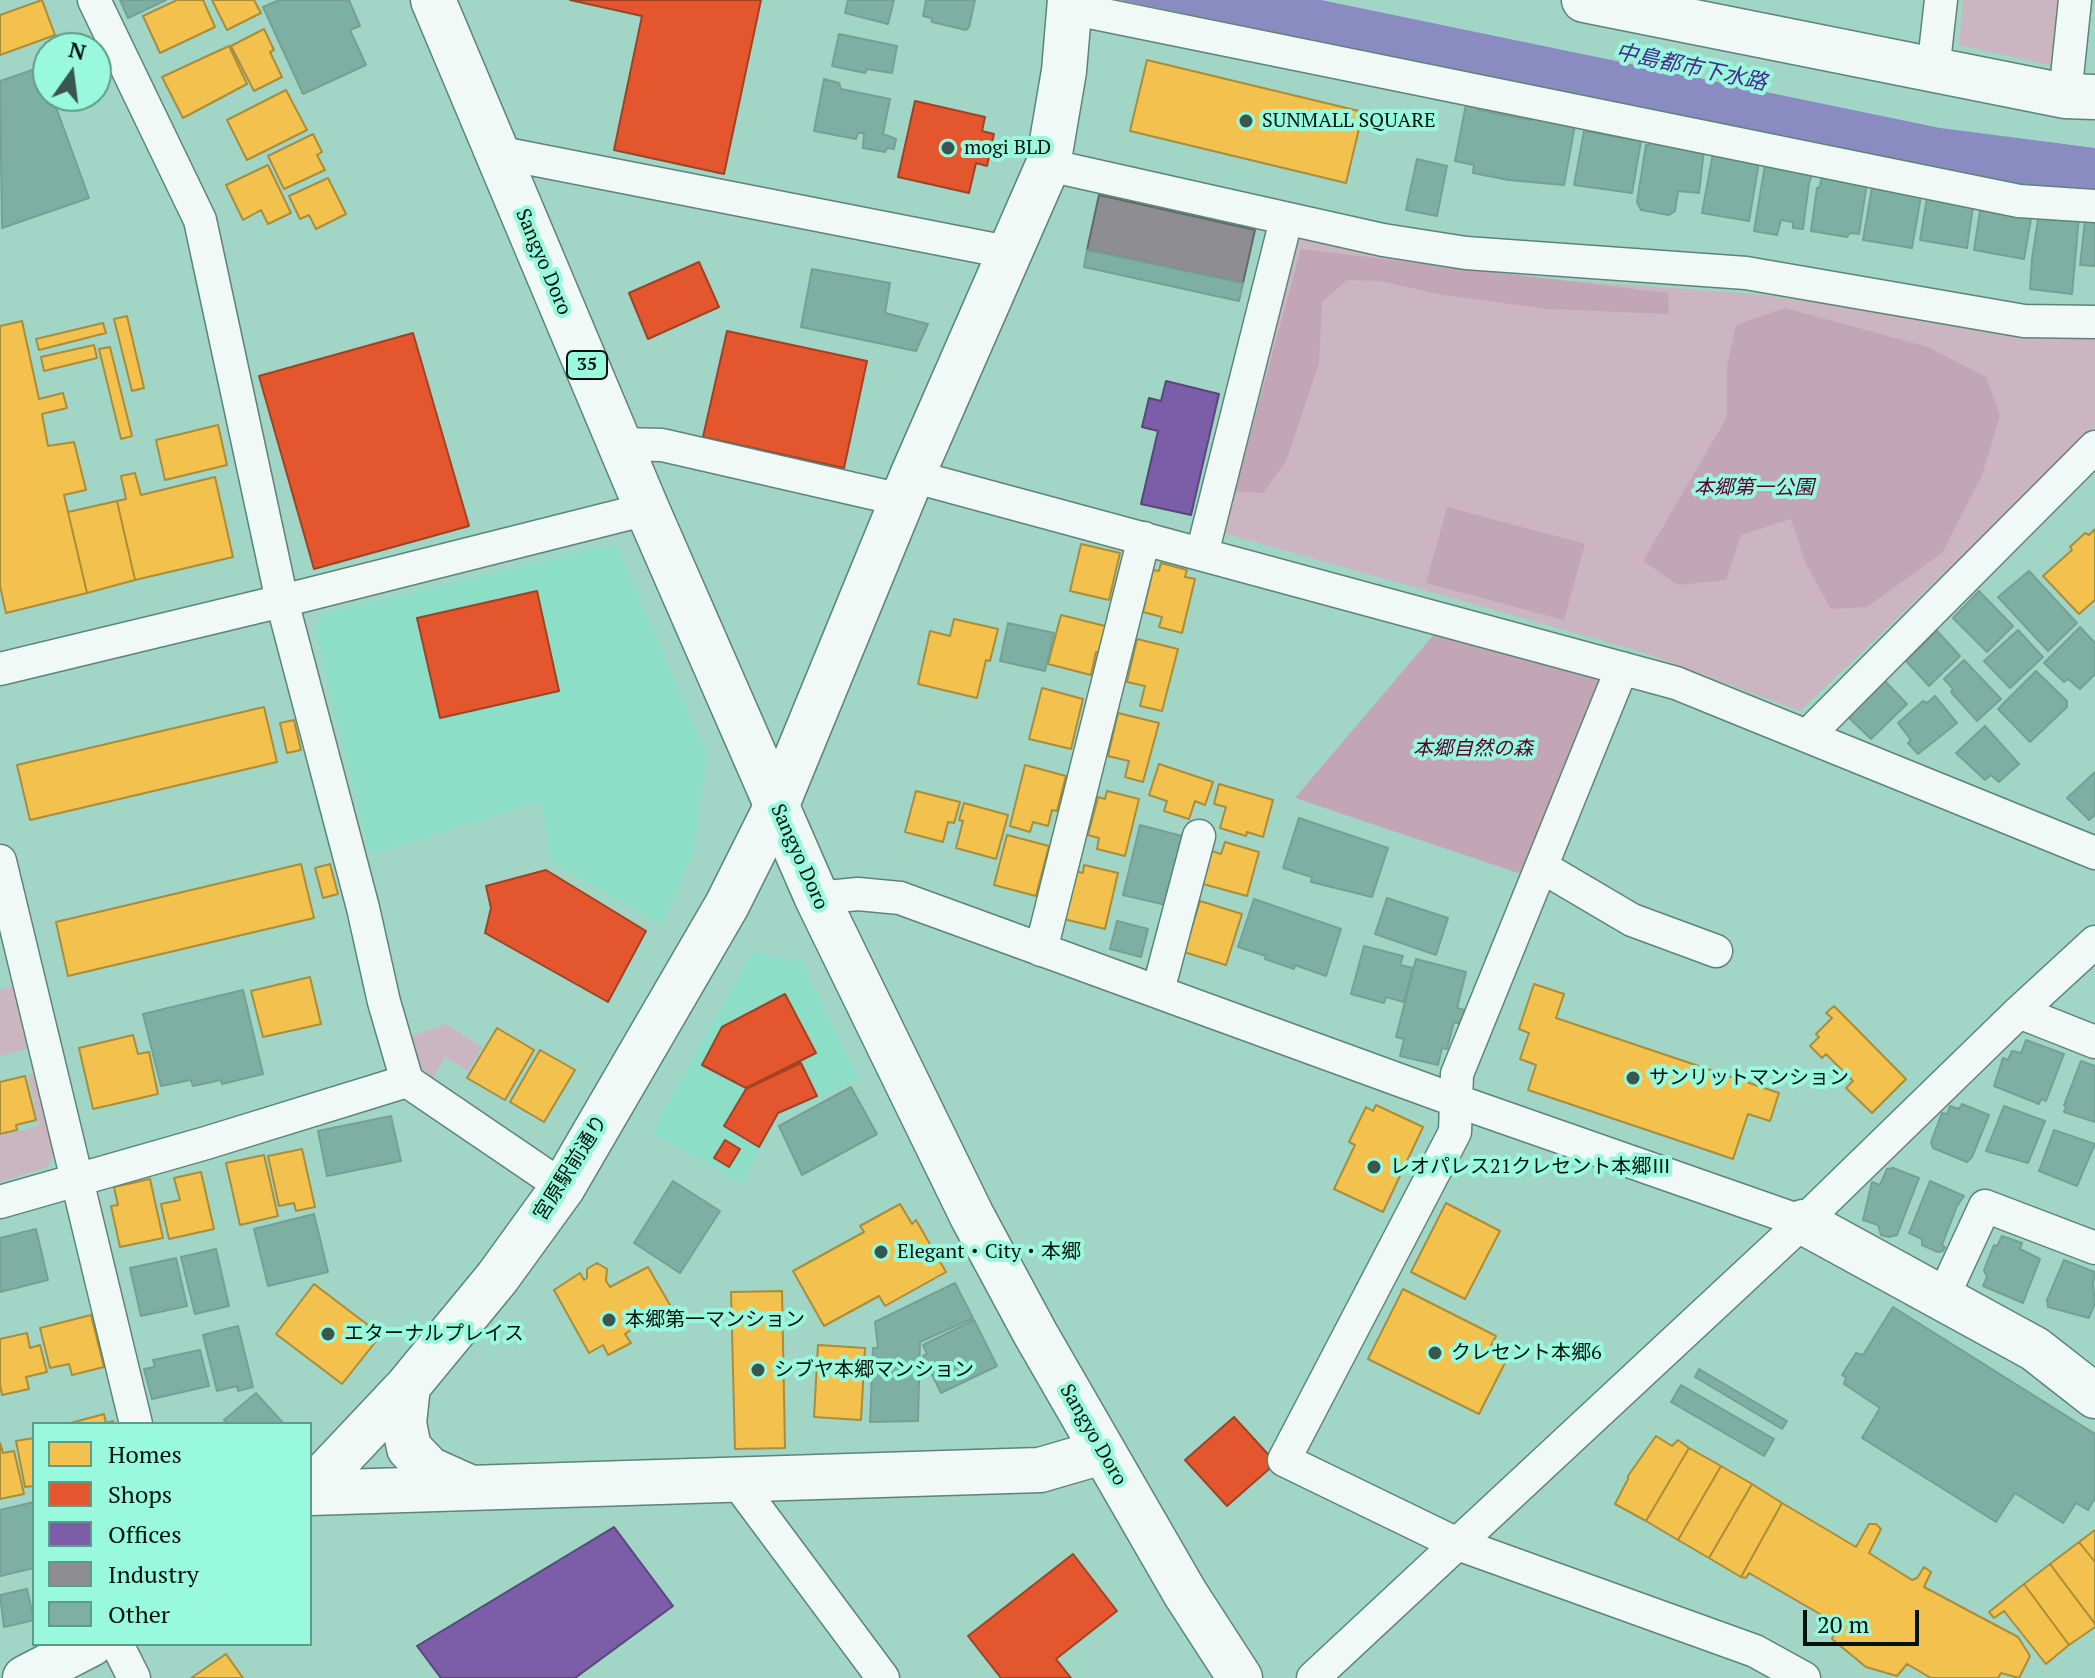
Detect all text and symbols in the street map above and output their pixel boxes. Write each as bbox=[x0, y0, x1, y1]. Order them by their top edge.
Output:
north arrow bbox=[32, 32, 112, 112]
text: N bbox=[66, 34, 89, 66]
water label: 中島都市下水路 bbox=[1613, 39, 1769, 97]
place label: SUNMALL SQUARE bbox=[1262, 109, 1436, 133]
marker: SUNMALL SQUARE bbox=[1237, 112, 1255, 130]
place label: mogi BLD bbox=[964, 136, 1051, 160]
marker: mogi BLD bbox=[939, 139, 957, 157]
street label: Sangyo Doro bbox=[510, 205, 576, 319]
road number: 35 bbox=[567, 351, 607, 379]
park label: 本郷第一公園 bbox=[1694, 476, 1814, 500]
park label: 本郷自然の森 bbox=[1413, 737, 1533, 761]
street label: Sangyo Doro bbox=[765, 801, 833, 913]
place label: サンリットマンション bbox=[1649, 1066, 1849, 1090]
marker: サンリットマンション bbox=[1624, 1069, 1642, 1087]
street label: 宮原駅前通り bbox=[529, 1111, 613, 1225]
place label: レオパレス21クレセント本郷Ⅲ bbox=[1390, 1155, 1671, 1179]
marker: レオパレス21クレセント本郷Ⅲ bbox=[1365, 1158, 1383, 1176]
place label: Elegant・City・本郷 bbox=[897, 1240, 1081, 1264]
marker: Elegant・City・本郷 bbox=[872, 1243, 890, 1261]
place label: 本郷第一マンション bbox=[625, 1308, 805, 1332]
marker: 本郷第一マンション bbox=[600, 1311, 618, 1329]
place label: エターナルプレイス bbox=[344, 1322, 524, 1346]
marker: エターナルプレイス bbox=[319, 1325, 337, 1343]
place label: クレセント本郷6 bbox=[1451, 1341, 1602, 1365]
marker: クレセント本郷6 bbox=[1426, 1344, 1444, 1362]
place label: シブヤ本郷マンション bbox=[774, 1358, 974, 1382]
marker: シブヤ本郷マンション bbox=[749, 1361, 767, 1379]
street label: Sangyo Doro bbox=[1054, 1380, 1132, 1490]
legend bbox=[32, 1422, 312, 1646]
text: Homes bbox=[108, 1438, 182, 1470]
text: Shops bbox=[108, 1478, 172, 1510]
text: Offices bbox=[108, 1518, 182, 1550]
text: Industry bbox=[108, 1558, 199, 1590]
scale bar bbox=[1807, 1594, 1923, 1644]
text: Other bbox=[108, 1598, 170, 1630]
text: 20 m bbox=[1817, 1608, 1869, 1640]

